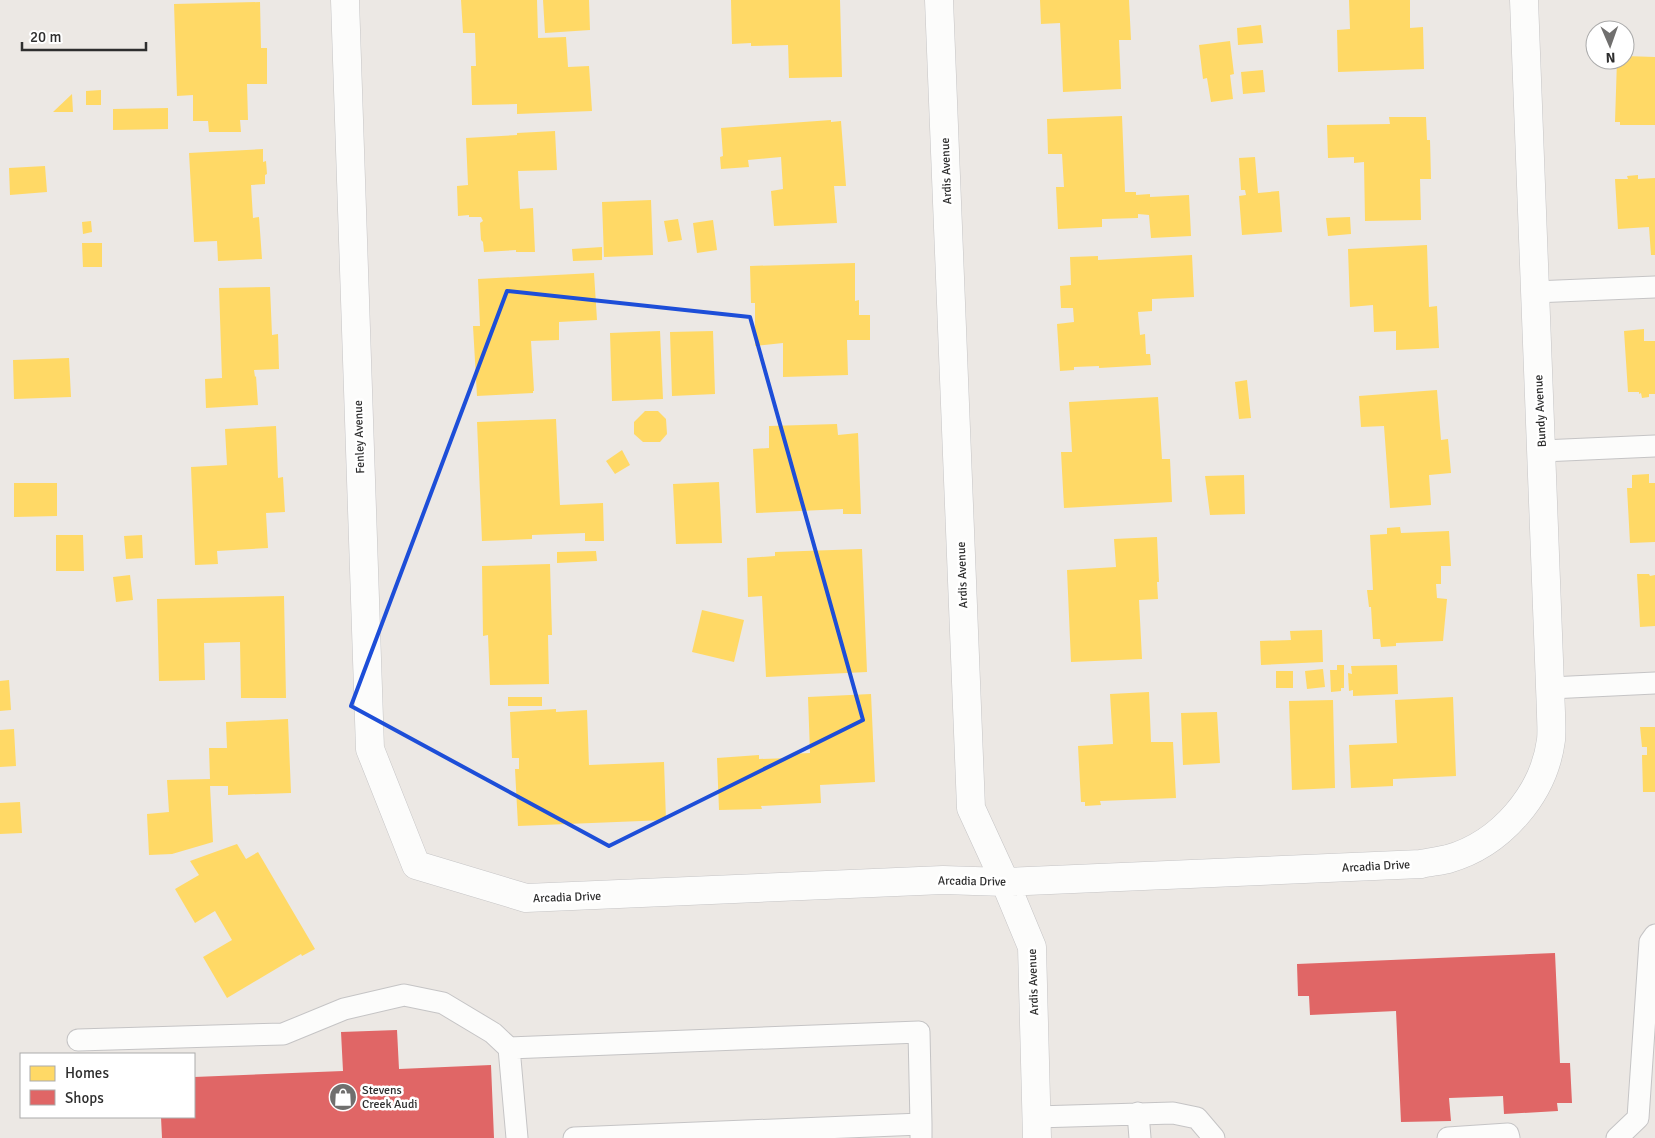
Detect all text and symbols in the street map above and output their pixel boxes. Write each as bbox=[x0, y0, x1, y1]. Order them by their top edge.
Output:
scale bar bbox=[22, 20, 146, 52]
north arrow bbox=[1585, 20, 1635, 70]
text: 20 m bbox=[30, 28, 61, 46]
text: N bbox=[1605, 49, 1616, 66]
street label: Ardis Avenue bbox=[938, 137, 955, 205]
street label: Bundy Avenue bbox=[1531, 374, 1550, 448]
street label: Fenley Avenue bbox=[351, 400, 368, 474]
street label: Ardis Avenue bbox=[954, 541, 971, 609]
street label: Arcadia Drive bbox=[1342, 857, 1411, 876]
street label: Arcadia Drive bbox=[938, 873, 1006, 890]
street label: Arcadia Drive bbox=[533, 889, 601, 906]
street label: Ardis Avenue bbox=[1025, 948, 1042, 1016]
legend bbox=[20, 1053, 195, 1118]
text: Homes bbox=[65, 1064, 109, 1082]
shop icon: Stevens Creek Audi bbox=[328, 1082, 358, 1112]
place label: Stevens Creek Audi bbox=[362, 1083, 417, 1112]
text: Shops bbox=[65, 1089, 104, 1107]

